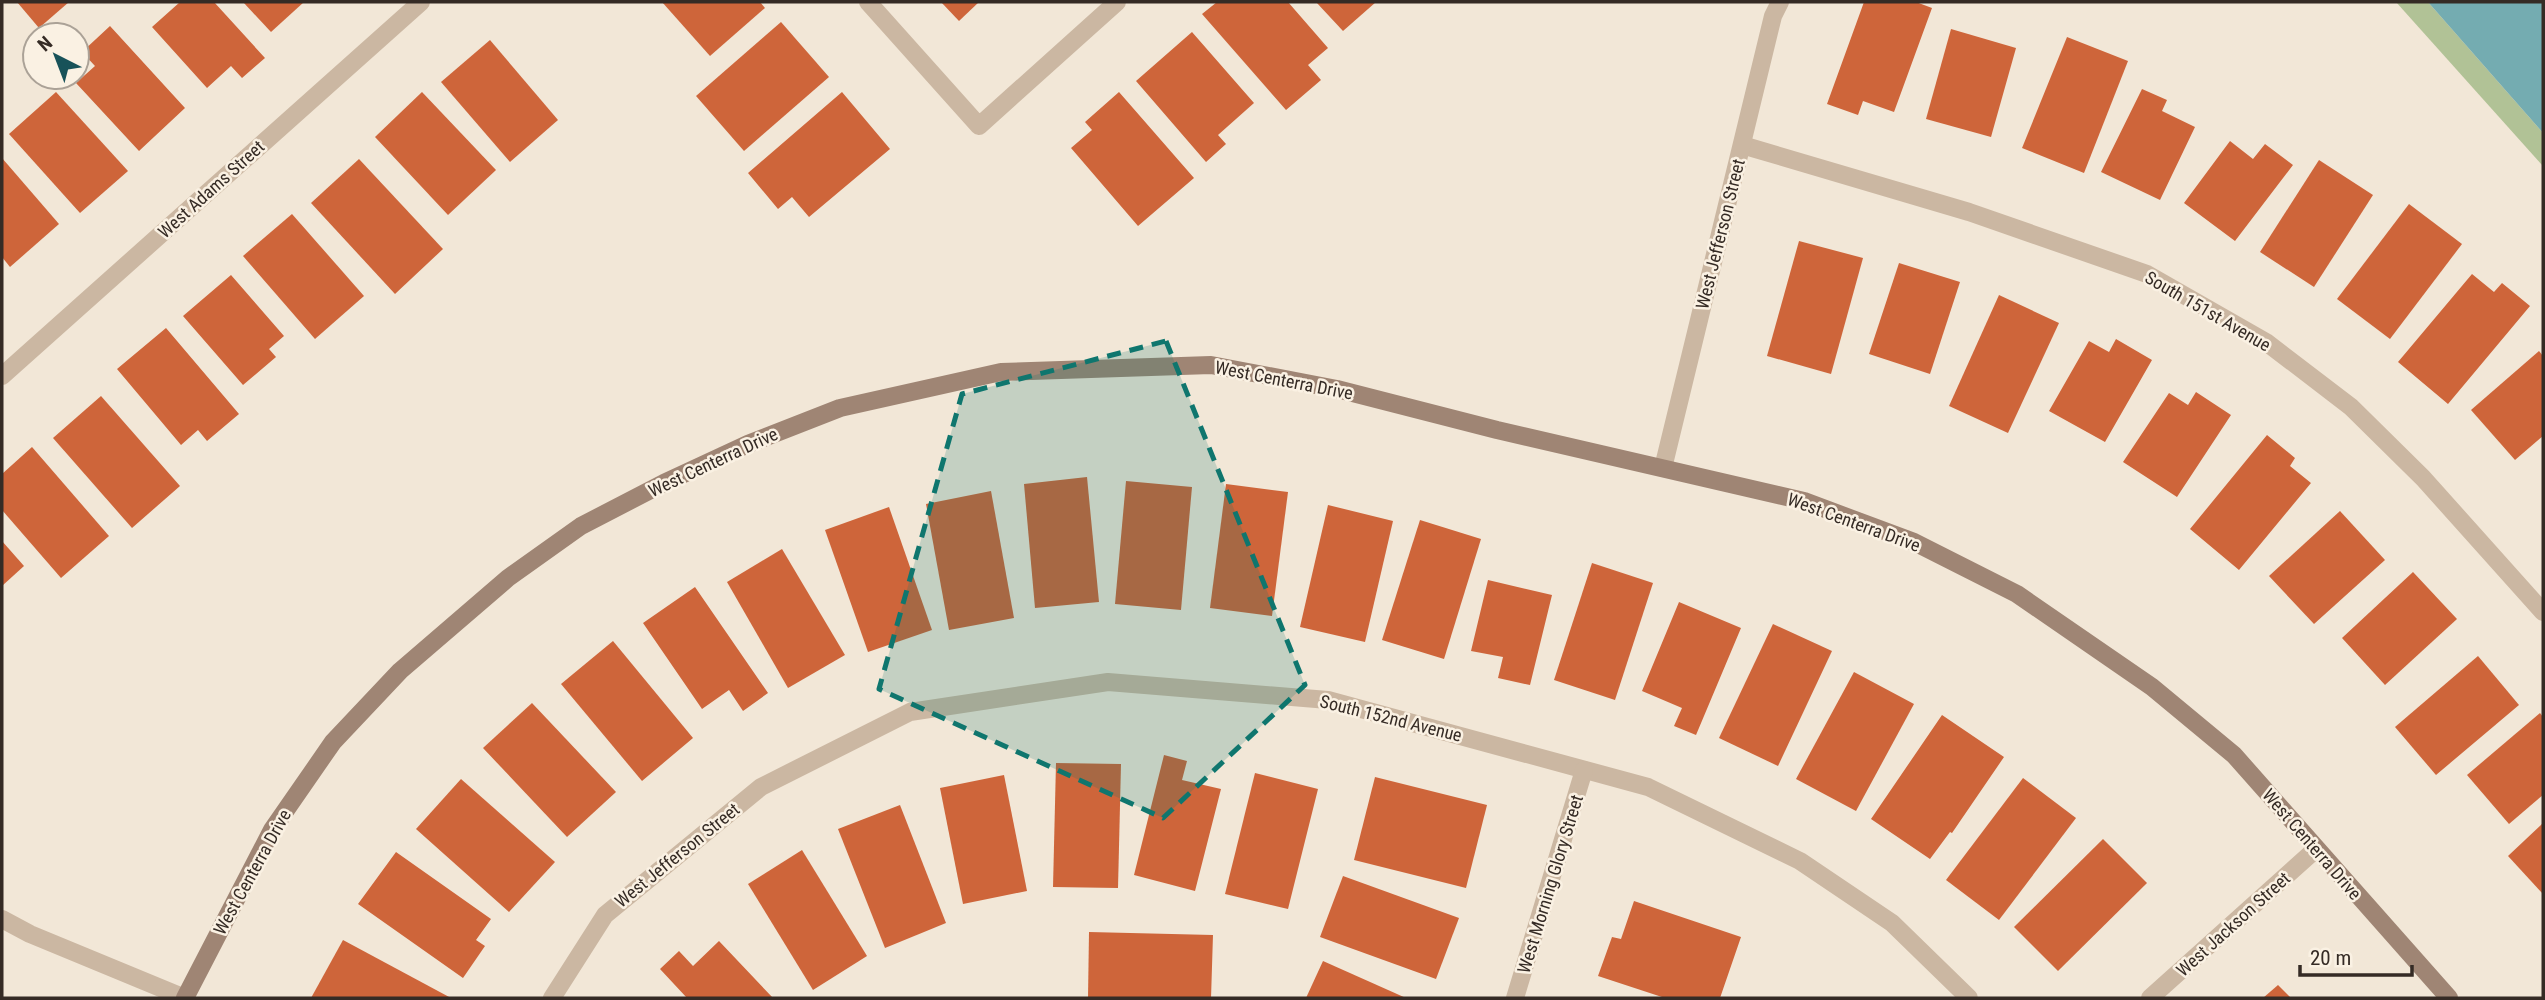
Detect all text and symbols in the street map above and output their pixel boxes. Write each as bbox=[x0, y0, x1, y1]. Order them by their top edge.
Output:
north arrow bbox=[21, 21, 91, 91]
text: N bbox=[33, 31, 57, 56]
street label: West Adams Street bbox=[154, 136, 268, 242]
street label: West Jefferson Street bbox=[1691, 157, 1749, 311]
street label: South 151st Avenue bbox=[2142, 267, 2274, 355]
street label: West Centerra Drive bbox=[1213, 356, 1355, 404]
street label: West Centerra Drive bbox=[645, 423, 781, 501]
street label: West Centerra Drive bbox=[1785, 488, 1923, 556]
street label: South 152nd Avenue bbox=[1318, 690, 1464, 746]
street label: West Centerra Drive bbox=[2258, 784, 2366, 904]
street label: West Morning Glory Street bbox=[1513, 792, 1587, 976]
street label: West Jefferson Street bbox=[611, 798, 743, 912]
street label: West Centerra Drive bbox=[209, 806, 295, 938]
street label: West Jackson Street bbox=[2172, 867, 2294, 981]
scale bar bbox=[2300, 934, 2412, 978]
text: 20 m bbox=[2310, 946, 2351, 970]

